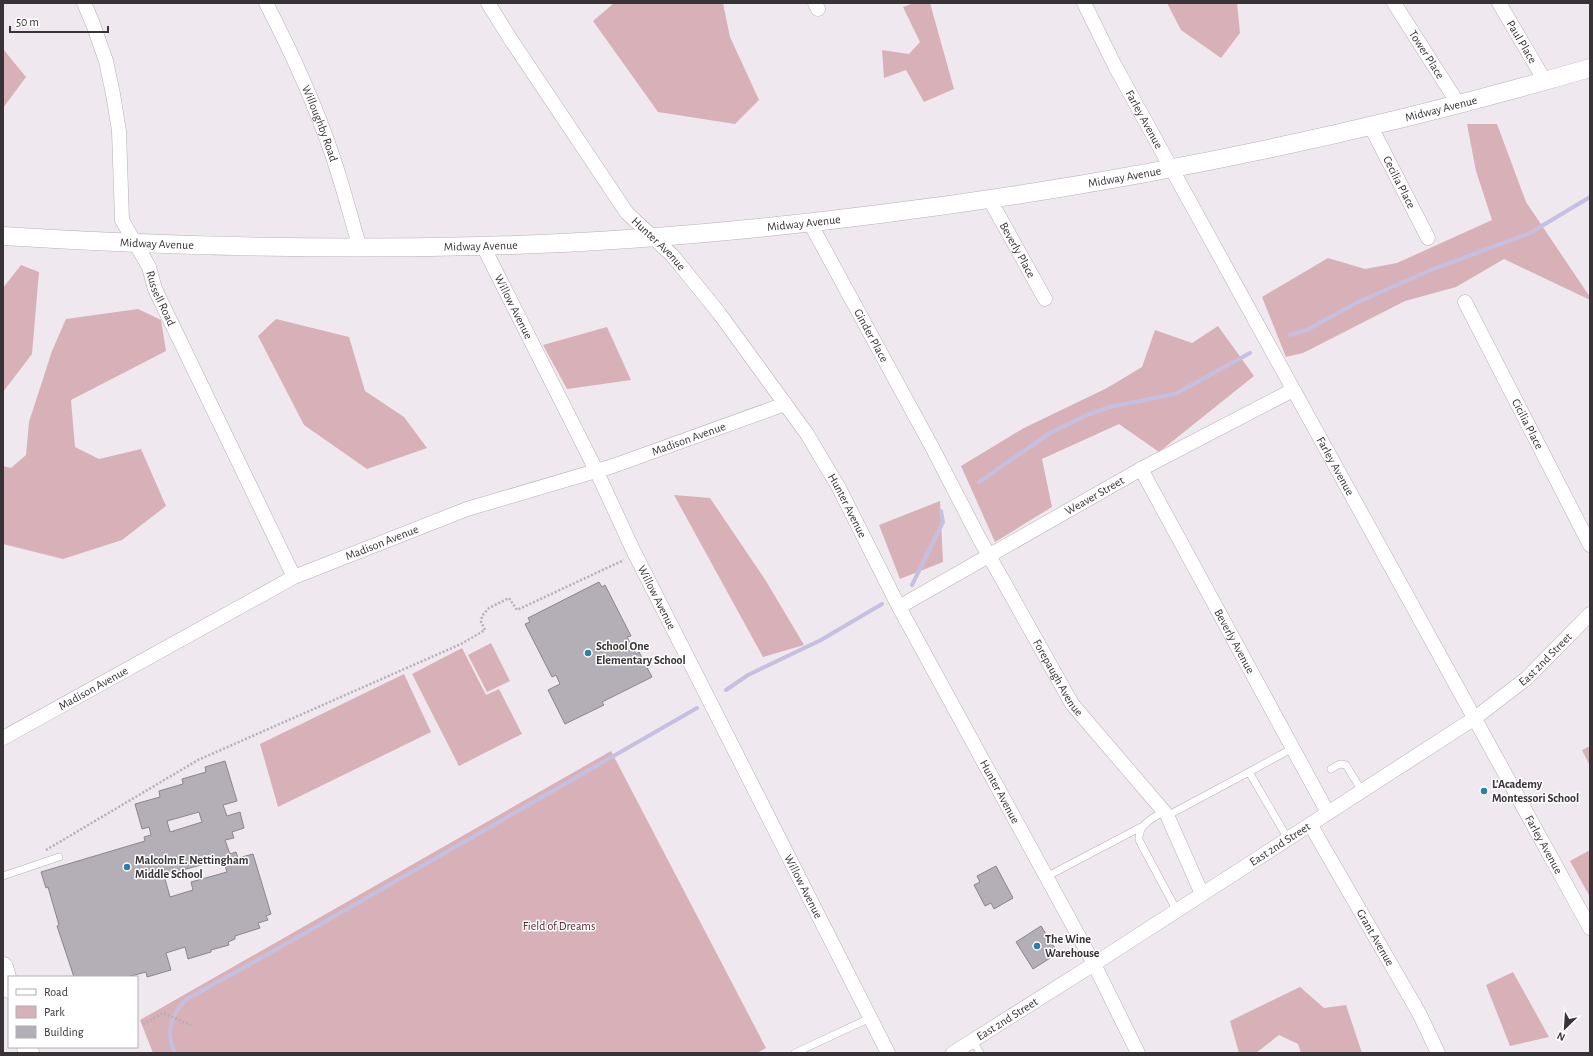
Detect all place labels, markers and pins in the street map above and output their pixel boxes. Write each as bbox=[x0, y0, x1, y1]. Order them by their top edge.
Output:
place label: School One Elementary School bbox=[596, 640, 686, 667]
marker: School One Elementary School bbox=[583, 648, 593, 658]
place label: L'Academy Montessori School bbox=[1492, 778, 1579, 804]
marker: L'Academy Montessori School bbox=[1479, 786, 1489, 796]
place label: Malcolm E. Nettingham Middle School bbox=[135, 854, 249, 880]
marker: Malcolm E. Nettingham Middle School bbox=[122, 862, 132, 872]
place label: The Wine Warehouse bbox=[1045, 933, 1100, 959]
marker: The Wine Warehouse bbox=[1032, 941, 1042, 951]

